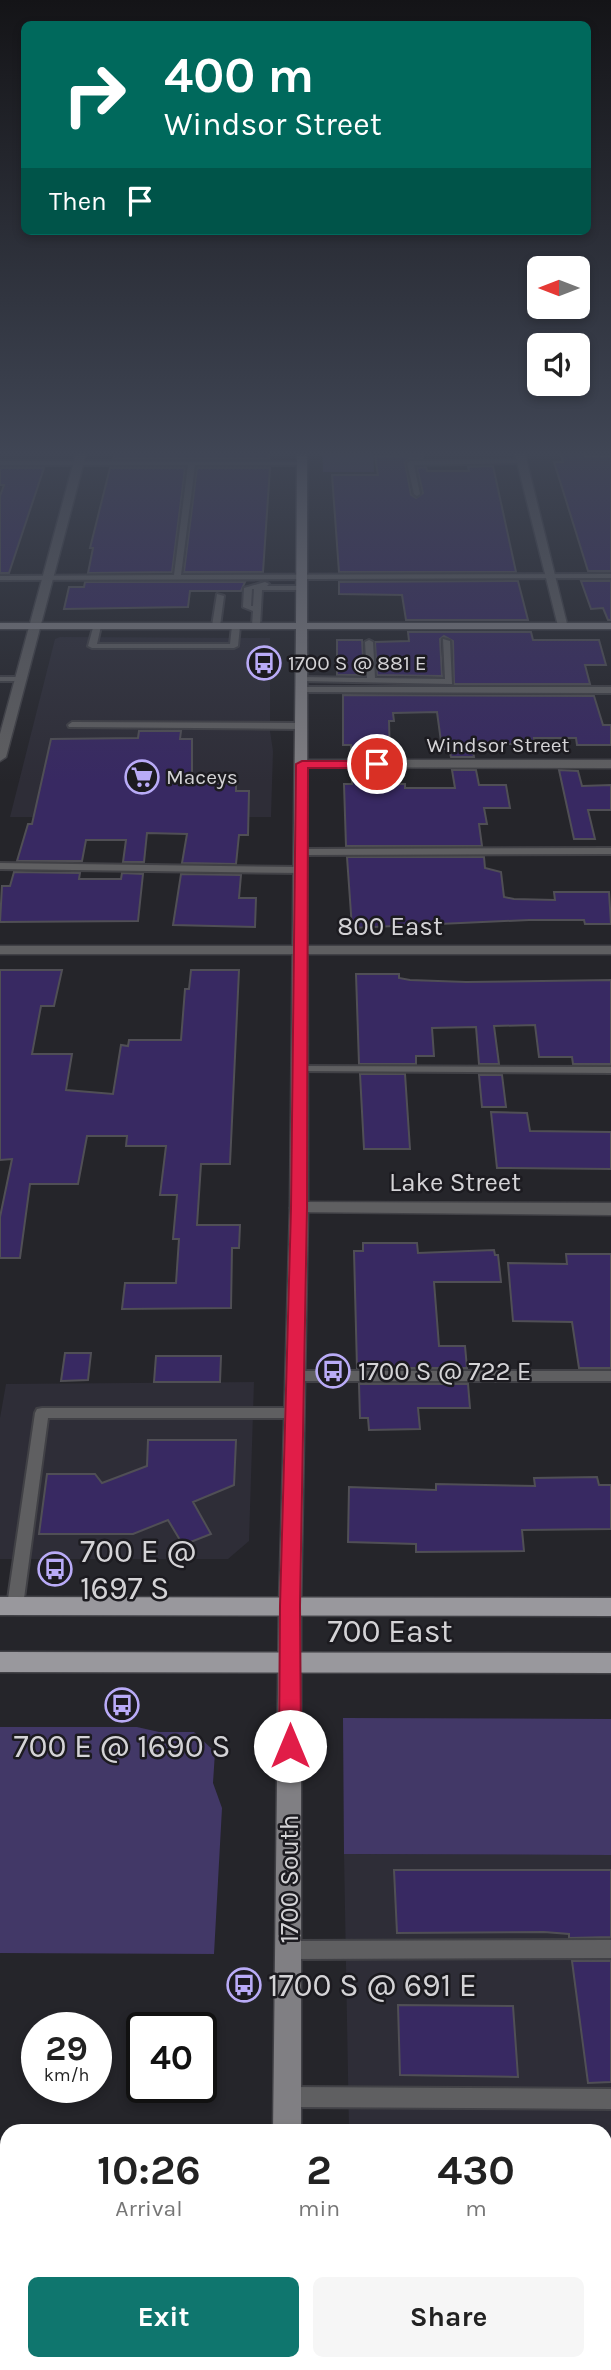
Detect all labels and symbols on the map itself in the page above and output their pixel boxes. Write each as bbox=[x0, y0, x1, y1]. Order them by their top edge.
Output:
north arrow bbox=[527, 256, 590, 318]
bus stop icon: 1700 S @ 881 E bbox=[245, 644, 283, 682]
place label: 1700 S @ 881 E bbox=[288, 651, 427, 675]
street label: Windsor Street bbox=[427, 733, 570, 757]
pin bbox=[347, 734, 407, 794]
supermarket icon: Maceys bbox=[123, 758, 161, 796]
place label: Maceys bbox=[166, 765, 238, 789]
street label: 800 East bbox=[337, 911, 443, 942]
street label: Lake Street bbox=[389, 1167, 521, 1198]
bus stop icon: 1700 S @ 722 E bbox=[314, 1352, 352, 1390]
place label: 1700 S @ 722 E bbox=[358, 1356, 531, 1387]
place label: 700 E @ 1697 S bbox=[80, 1533, 196, 1607]
bus stop icon: 700 E @ 1697 S bbox=[36, 1550, 74, 1588]
street label: 700 East bbox=[327, 1613, 453, 1650]
bus stop icon: 700 E @ 1690 S bbox=[103, 1686, 141, 1724]
position arrow bbox=[253, 1709, 327, 1783]
place label: 700 E @ 1690 S bbox=[13, 1728, 231, 1765]
street label: 1700 South bbox=[274, 1815, 305, 1943]
bus stop icon: 1700 S @ 691 E bbox=[225, 1966, 263, 2004]
place label: 1700 S @ 691 E bbox=[268, 1967, 477, 2004]
speed limit sign: 40 bbox=[126, 2012, 217, 2103]

